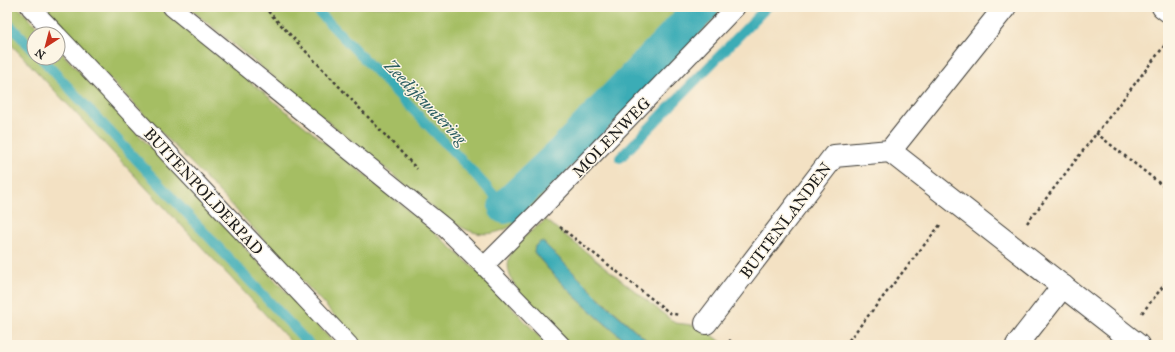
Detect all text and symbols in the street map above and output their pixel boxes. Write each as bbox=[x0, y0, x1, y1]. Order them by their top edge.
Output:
north arrow bbox=[26, 26, 66, 66]
text: N bbox=[32, 45, 48, 62]
water label: Zeedijkwatering bbox=[379, 55, 472, 150]
street label: MOLENWEG bbox=[569, 93, 654, 181]
street label: BUITENPOLDERPAD bbox=[140, 124, 267, 259]
street label: BUITENLANDEN bbox=[736, 158, 835, 282]

